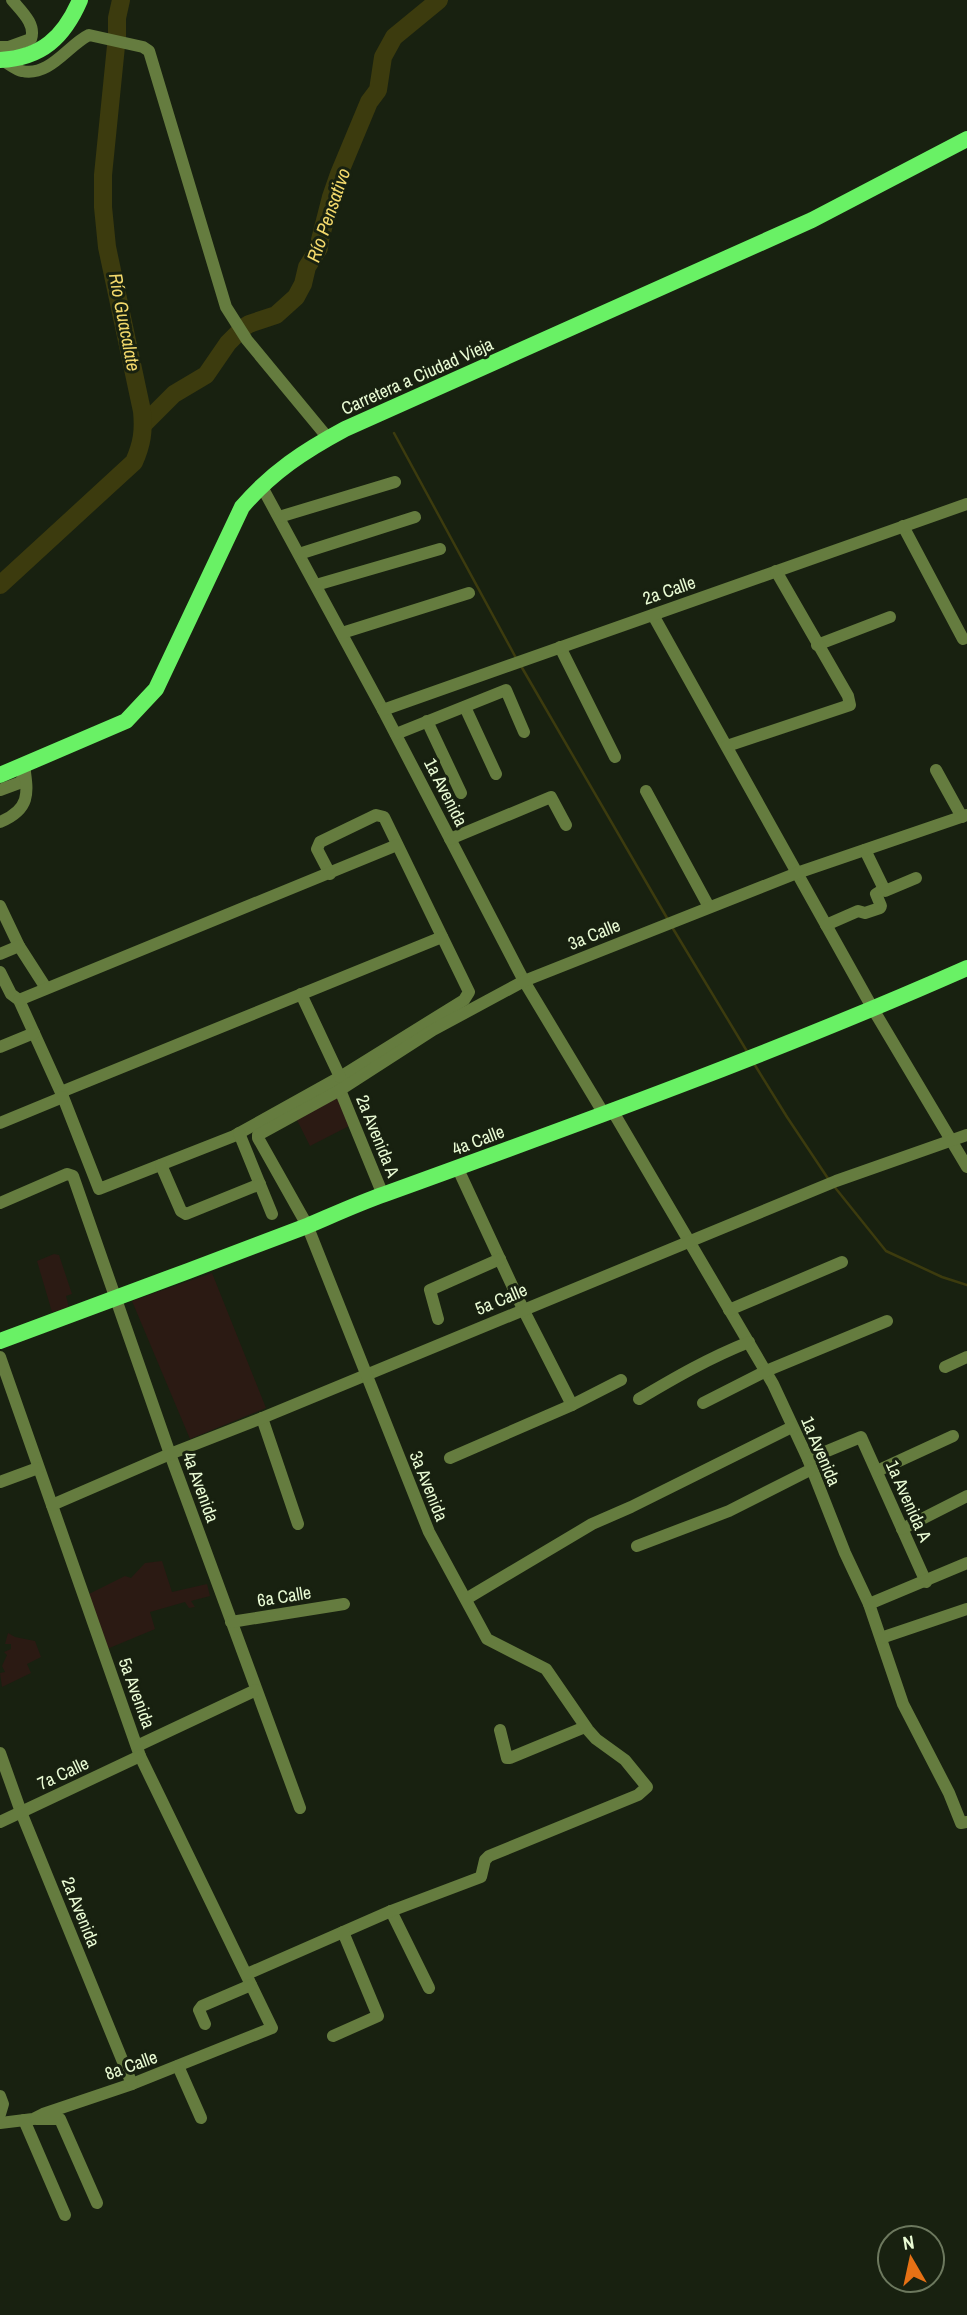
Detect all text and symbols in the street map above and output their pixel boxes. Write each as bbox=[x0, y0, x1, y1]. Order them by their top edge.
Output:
water label: Río Pensativo bbox=[300, 164, 356, 266]
water label: Río Guacalate bbox=[103, 271, 147, 373]
street label: Carretera a Ciudad Vieja bbox=[337, 331, 497, 421]
street label: 2a Calle bbox=[639, 569, 699, 611]
street label: 1a Avenida bbox=[418, 754, 474, 830]
street label: 3a Calle bbox=[564, 912, 624, 956]
street label: 2a Avenida A bbox=[350, 1091, 406, 1181]
street label: 4a Calle bbox=[448, 1119, 508, 1161]
street label: 5a Calle bbox=[471, 1277, 531, 1321]
street label: 1a Avenida bbox=[795, 1412, 847, 1490]
street label: 3a Avenida bbox=[404, 1447, 454, 1525]
street label: 4a Avenida bbox=[177, 1448, 225, 1526]
street label: 1a Avenida A bbox=[880, 1456, 938, 1546]
street label: 6a Calle bbox=[255, 1579, 313, 1613]
street label: 5a Avenida bbox=[113, 1654, 161, 1732]
street label: 7a Calle bbox=[33, 1750, 93, 1796]
street label: 2a Avenida bbox=[56, 1873, 106, 1951]
street label: 8a Calle bbox=[101, 2044, 161, 2086]
north arrow bbox=[876, 2224, 946, 2294]
text: N bbox=[901, 2228, 916, 2256]

